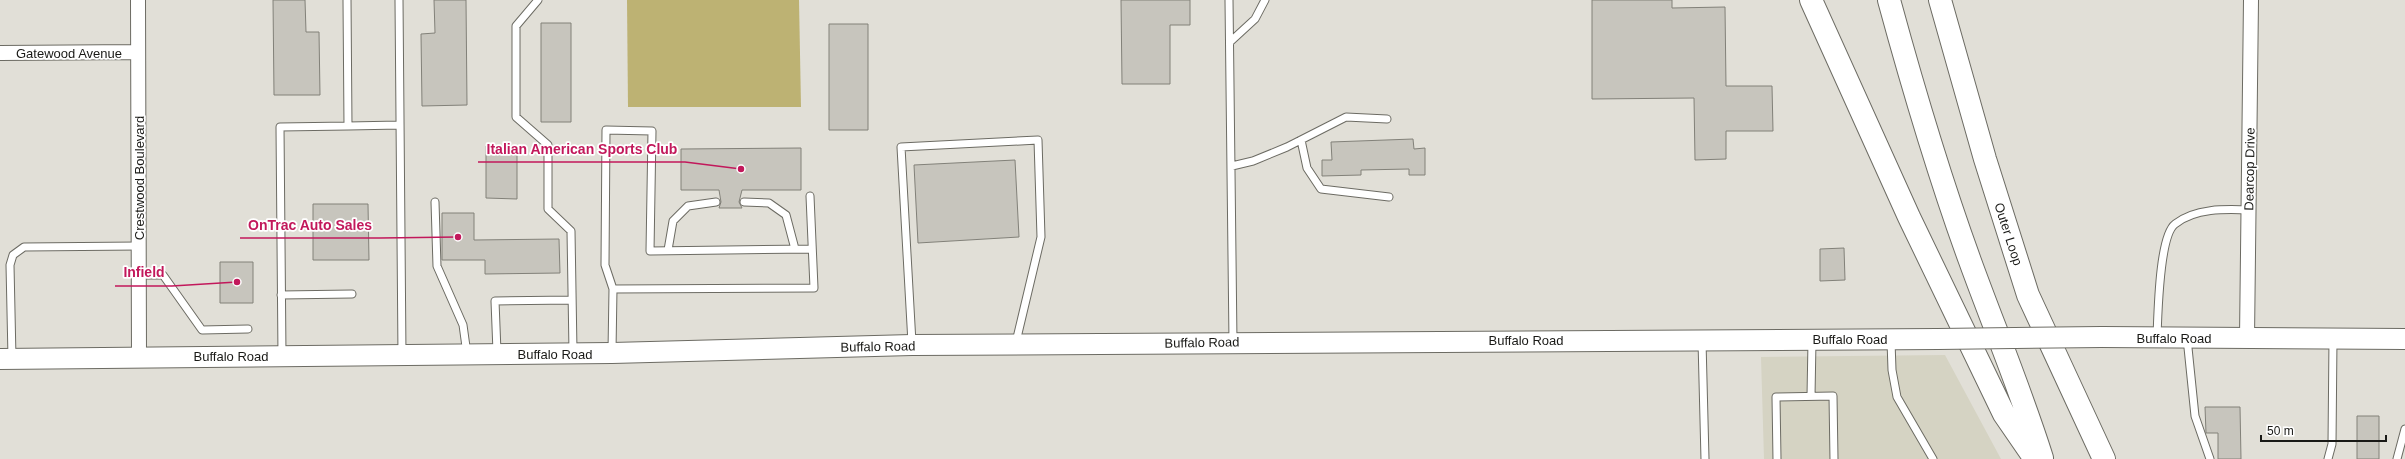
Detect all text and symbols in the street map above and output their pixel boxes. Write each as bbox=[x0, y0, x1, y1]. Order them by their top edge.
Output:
street label: Gatewood Avenue bbox=[16, 46, 122, 61]
street label: Crestwood Boulevard bbox=[132, 116, 147, 240]
street label: Dearcop Drive bbox=[2241, 127, 2258, 211]
callout: Italian American Sports Club bbox=[478, 136, 685, 162]
text: Italian American Sports Club bbox=[487, 141, 677, 157]
street label: Outer Loop bbox=[1991, 201, 2026, 267]
callout: OnTrac Auto Sales bbox=[240, 212, 380, 238]
text: OnTrac Auto Sales bbox=[248, 217, 372, 233]
callout: Infield bbox=[115, 260, 172, 286]
text: Infield bbox=[123, 264, 165, 280]
street label: Buffalo Road bbox=[2137, 331, 2211, 346]
street label: Buffalo Road bbox=[1813, 332, 1887, 347]
street label: Buffalo Road bbox=[1489, 333, 1563, 348]
street label: Buffalo Road bbox=[1164, 334, 1240, 351]
street label: Buffalo Road bbox=[840, 338, 916, 355]
street label: Buffalo Road bbox=[518, 347, 592, 362]
street label: Buffalo Road bbox=[194, 349, 268, 364]
scale bar bbox=[2261, 417, 2386, 443]
text: 50 m bbox=[2267, 424, 2294, 438]

